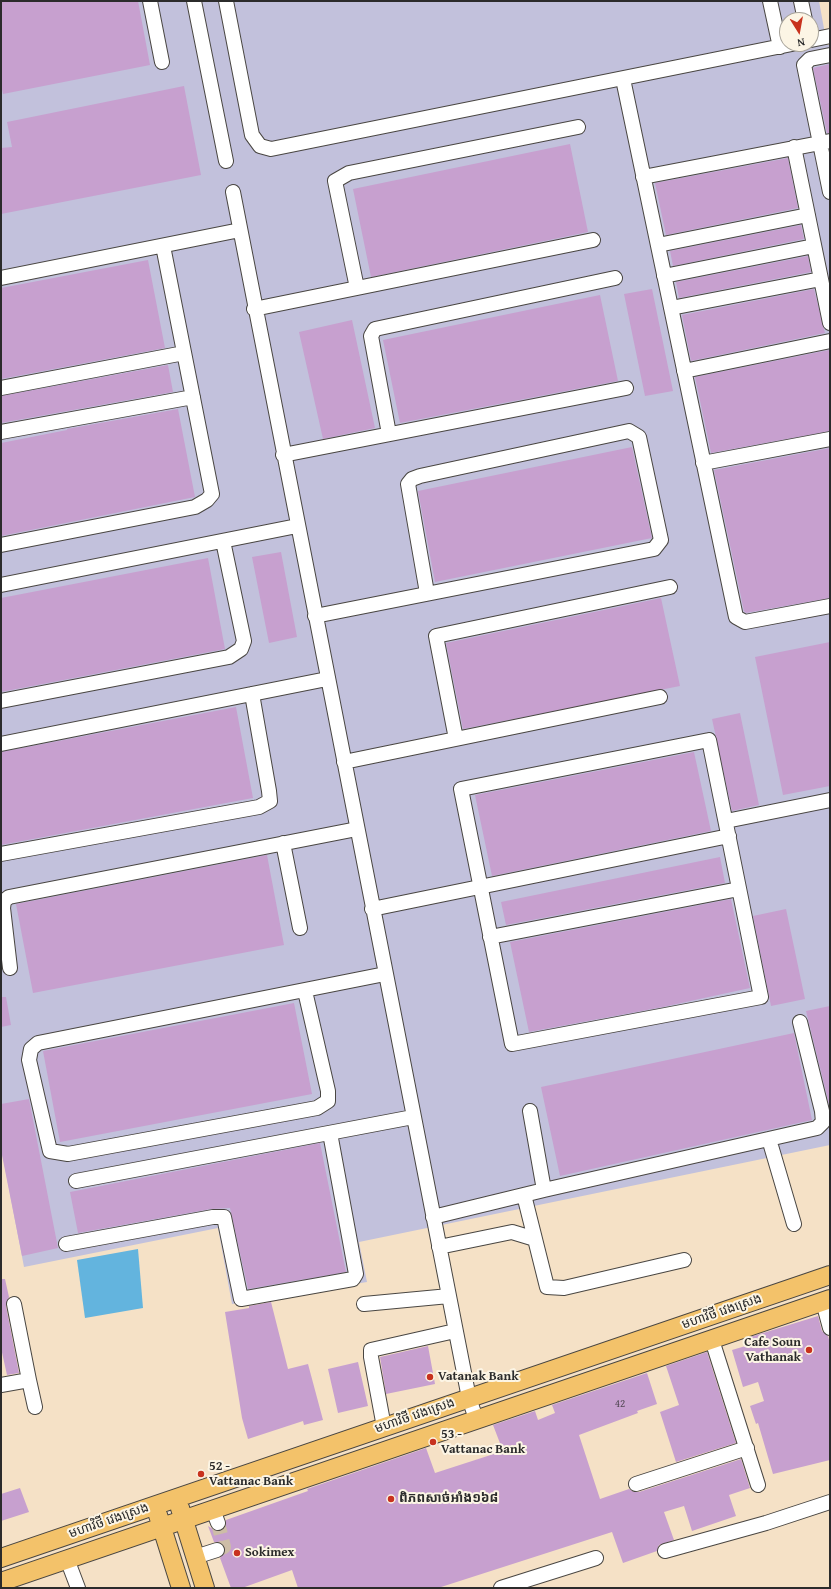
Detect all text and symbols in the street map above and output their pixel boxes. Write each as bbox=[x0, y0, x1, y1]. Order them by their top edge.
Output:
north arrow bbox=[779, 12, 819, 52]
text: N bbox=[796, 34, 806, 51]
street label: មហាវិថី វេងស្រេង bbox=[680, 1291, 764, 1333]
place label: Cafe Soun Vathanak bbox=[744, 1335, 801, 1366]
marker: Cafe Soun Vathanak bbox=[804, 1345, 814, 1355]
place label: Vatanak Bank bbox=[438, 1369, 519, 1385]
marker: Vatanak Bank bbox=[425, 1372, 435, 1382]
street label: មហាវិថី វេងស្រេង bbox=[373, 1395, 457, 1437]
house number: 42 bbox=[615, 1397, 625, 1411]
place label: 53 - Vattanac Bank bbox=[441, 1427, 525, 1458]
marker: 53 - Vattanac Bank bbox=[428, 1437, 438, 1447]
place label: 52 - Vattanac Bank bbox=[209, 1459, 293, 1490]
marker: 52 - Vattanac Bank bbox=[196, 1469, 206, 1479]
place label: ពិភពសាច់អាំង១៦៨ bbox=[399, 1491, 498, 1507]
marker: ពិភពសាច់អាំង១៦៨ bbox=[386, 1494, 396, 1504]
street label: មហាវិថី វេងស្រេង bbox=[67, 1500, 151, 1542]
place label: Sokimex bbox=[245, 1545, 294, 1561]
marker: Sokimex bbox=[232, 1548, 242, 1558]

